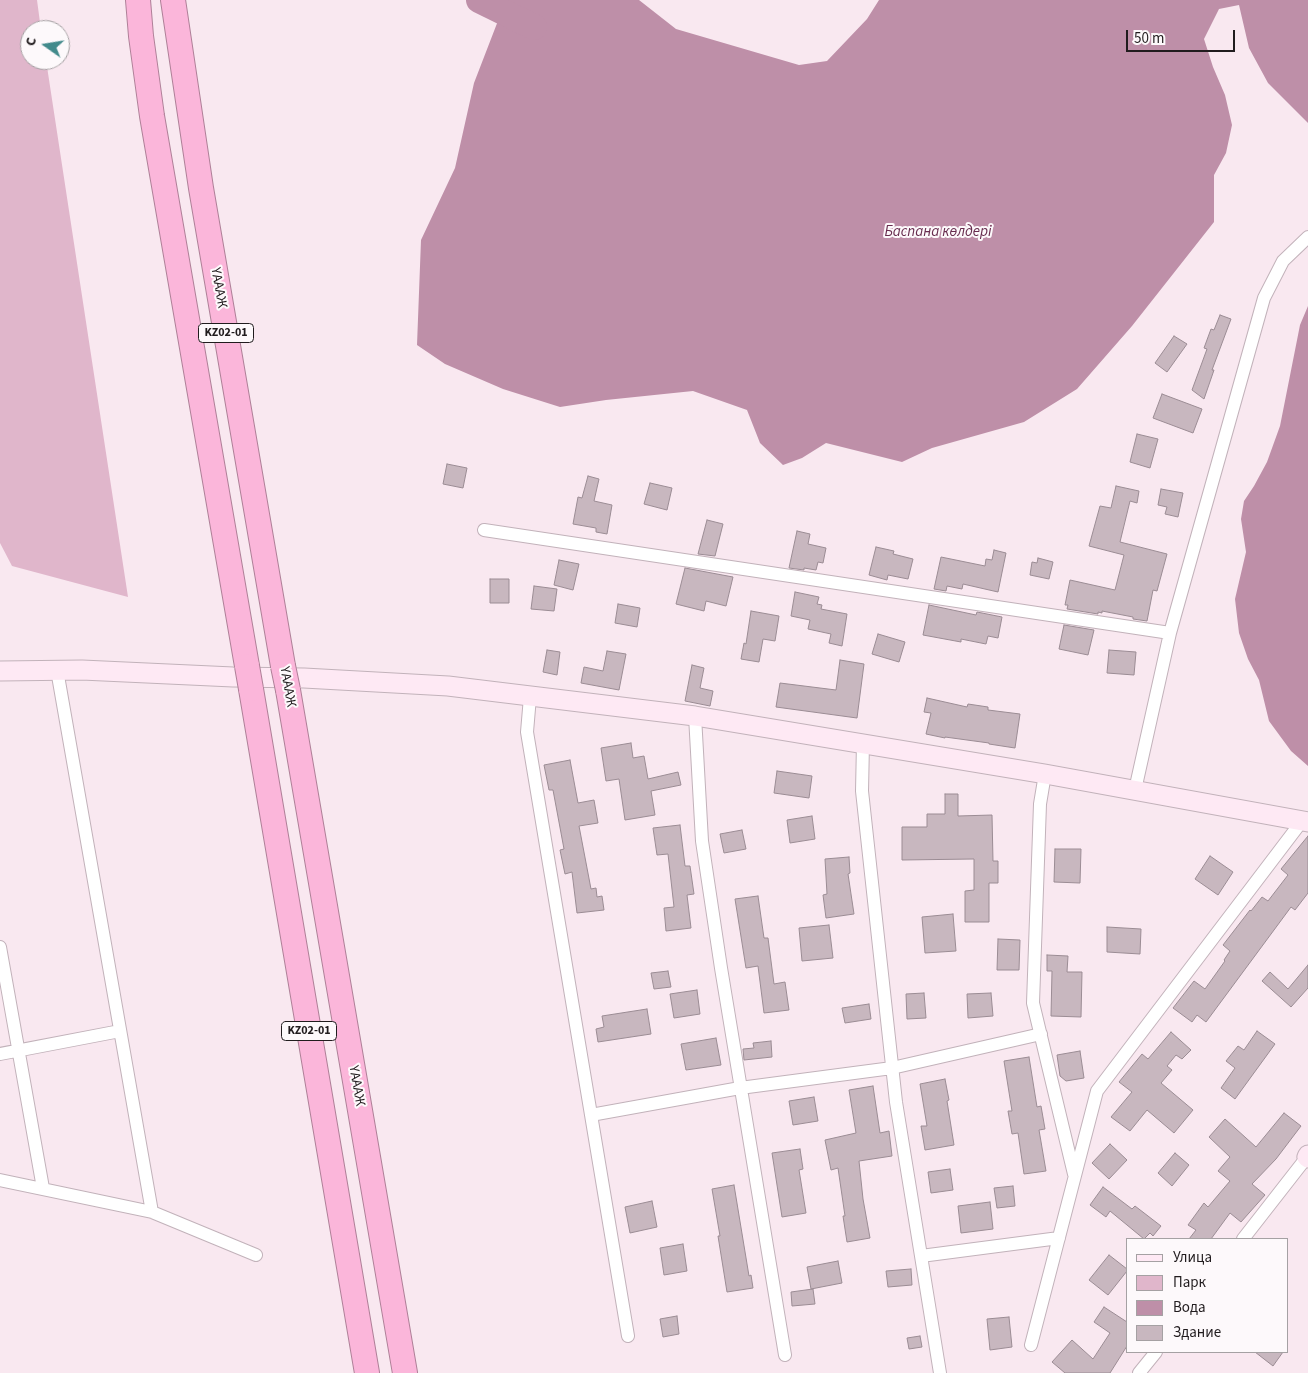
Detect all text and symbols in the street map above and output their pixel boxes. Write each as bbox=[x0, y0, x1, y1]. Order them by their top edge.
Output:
north arrow bbox=[20, 20, 70, 70]
scale bar bbox=[1128, 20, 1237, 52]
text: 50 m bbox=[1134, 28, 1164, 49]
text: С bbox=[21, 36, 42, 48]
water label: Баспана көлдері bbox=[884, 224, 992, 242]
street label: ҮАААЖ bbox=[206, 266, 230, 310]
road number: KZ02-01 bbox=[198, 323, 254, 342]
street label: ҮАААЖ bbox=[275, 665, 299, 709]
road number: KZ02-01 bbox=[282, 1021, 336, 1040]
street label: ҮАААЖ bbox=[344, 1064, 368, 1108]
legend bbox=[1126, 1238, 1288, 1353]
text: Улица bbox=[1173, 1247, 1212, 1268]
text: Парк bbox=[1173, 1272, 1206, 1293]
text: Вода bbox=[1173, 1297, 1206, 1318]
text: Здание bbox=[1173, 1322, 1221, 1343]

